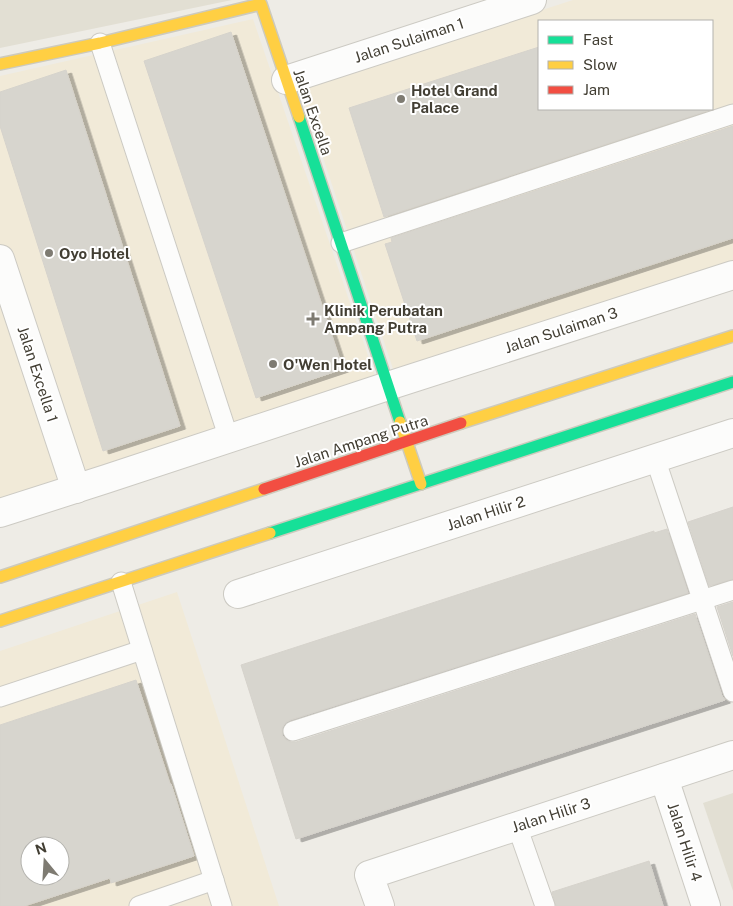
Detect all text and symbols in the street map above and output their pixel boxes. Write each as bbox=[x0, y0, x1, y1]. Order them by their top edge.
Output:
street label: Jalan Sulaiman 1 bbox=[352, 14, 466, 66]
legend bbox=[538, 20, 713, 110]
text: Fast bbox=[583, 31, 613, 48]
text: Slow bbox=[583, 56, 618, 73]
street label: Jalan Excella bbox=[290, 67, 336, 157]
text: Jam bbox=[583, 81, 610, 98]
place label: Hotel Grand Palace bbox=[411, 82, 498, 116]
marker: Hotel Grand Palace bbox=[395, 93, 407, 105]
place label: Oyo Hotel bbox=[59, 245, 130, 262]
marker: Oyo Hotel bbox=[43, 247, 55, 259]
place label: Klinik Perubatan Ampang Putra bbox=[324, 302, 443, 336]
street label: Jalan Sulaiman 3 bbox=[502, 304, 620, 356]
marker: Klinik Perubatan Ampang Putra bbox=[306, 312, 320, 326]
street label: Jalan Excella 1 bbox=[14, 324, 62, 424]
place label: O'Wen Hotel bbox=[283, 356, 372, 373]
marker: O'Wen Hotel bbox=[267, 358, 279, 370]
street label: Jalan Ampang Putra bbox=[292, 411, 430, 471]
street label: Jalan Hilir 2 bbox=[445, 492, 527, 534]
street label: Jalan Hilir 3 bbox=[510, 794, 592, 836]
street label: Jalan Hilir 4 bbox=[664, 801, 706, 883]
north arrow bbox=[20, 836, 70, 886]
text: N bbox=[33, 839, 49, 858]

